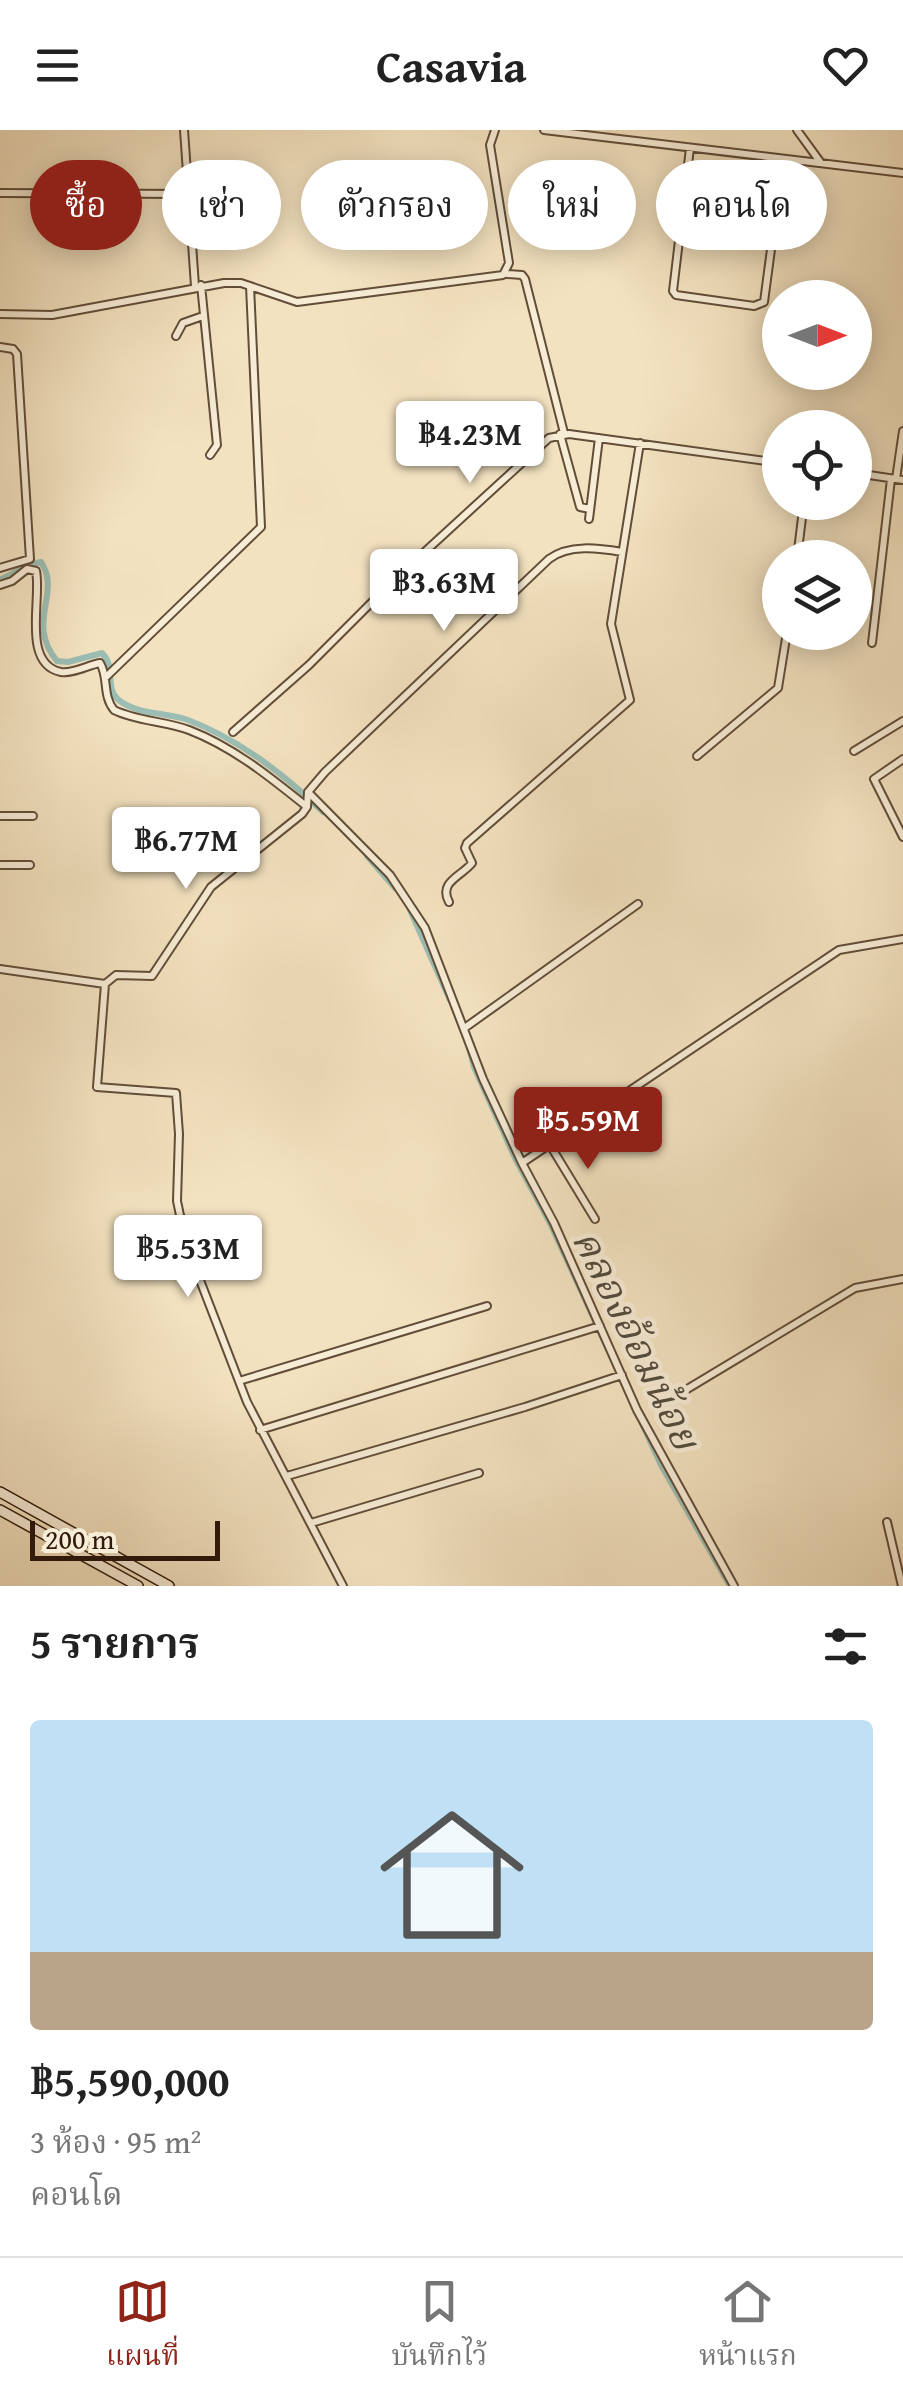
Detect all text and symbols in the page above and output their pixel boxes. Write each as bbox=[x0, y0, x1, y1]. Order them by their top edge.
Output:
text: Casavia bbox=[376, 33, 527, 98]
icon: menu bbox=[30, 38, 85, 93]
icon: heart bbox=[818, 38, 873, 93]
chip: ซื้อ bbox=[30, 160, 142, 250]
chip: เช่า bbox=[162, 160, 281, 250]
chip: ตัวกรอง bbox=[301, 160, 488, 250]
chip: ใหม่ bbox=[508, 160, 636, 250]
chip: คอนโด bbox=[656, 160, 827, 250]
north arrow bbox=[762, 280, 872, 390]
map controls bbox=[762, 280, 872, 650]
pin: ฿4.23M bbox=[389, 401, 551, 486]
text: ฿4.23M bbox=[418, 410, 522, 457]
button: locate bbox=[762, 410, 872, 520]
button: layers bbox=[762, 540, 872, 650]
pin: ฿3.63M bbox=[363, 549, 525, 634]
text: ฿3.63M bbox=[392, 558, 496, 605]
pin: ฿6.77M bbox=[105, 807, 267, 892]
text: ฿6.77M bbox=[134, 816, 238, 863]
pin: ฿5.59M bbox=[507, 1087, 669, 1172]
text: ฿5.59M bbox=[536, 1096, 640, 1143]
pin: ฿5.53M bbox=[107, 1215, 269, 1300]
water label: คลองอ้อมน้อย bbox=[558, 1219, 717, 1461]
text: ฿5.53M bbox=[136, 1224, 240, 1271]
scale bar bbox=[30, 1516, 220, 1560]
text: 200 m bbox=[45, 1518, 114, 1559]
text: 5 รายการ bbox=[30, 1612, 200, 1673]
icon: filters bbox=[818, 1619, 873, 1674]
icon: home bbox=[362, 1785, 542, 1965]
text: ฿5,590,000 bbox=[30, 2050, 230, 2111]
text: 3 ห้อง · 95 m² bbox=[30, 2118, 201, 2165]
text: คอนโด bbox=[30, 2170, 123, 2217]
tab: แผนที่ bbox=[106, 2274, 179, 2380]
tab: บันทึกไว้ bbox=[391, 2274, 487, 2380]
tab: หน้าแรก bbox=[699, 2274, 797, 2380]

